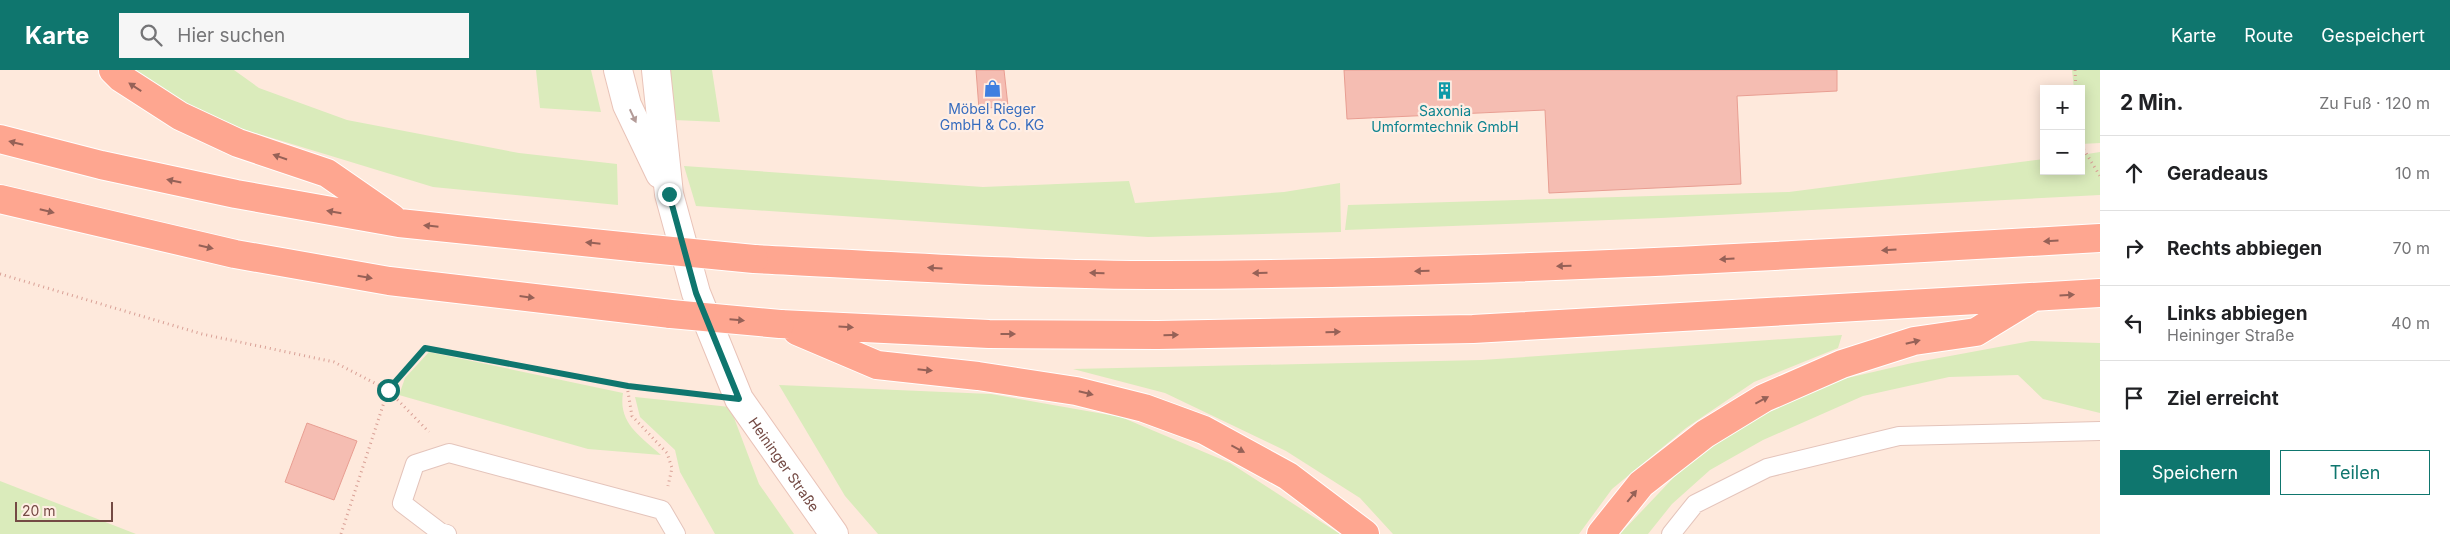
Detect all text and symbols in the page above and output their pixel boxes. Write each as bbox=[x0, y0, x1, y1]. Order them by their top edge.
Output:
search box bbox=[119, 13, 469, 58]
text: Karte bbox=[25, 21, 89, 50]
icon: search bbox=[137, 21, 165, 49]
text: Hier suchen bbox=[177, 24, 285, 47]
text: Karte bbox=[2171, 25, 2216, 46]
text: Route bbox=[2244, 25, 2293, 46]
text: Gespeichert bbox=[2321, 25, 2425, 46]
shop icon: Möbel Rieger GmbH & Co. KG bbox=[982, 78, 1002, 98]
building icon: Saxonia Umformtechnik GmbH bbox=[1435, 80, 1455, 100]
one-way arrow bbox=[128, 82, 142, 92]
map controls bbox=[2040, 85, 2085, 175]
button: + bbox=[2040, 85, 2085, 130]
text: 2 Min. bbox=[2120, 90, 2184, 115]
text: Zu Fuß · 120 m bbox=[2319, 93, 2430, 113]
place label: Möbel Rieger GmbH & Co. KG bbox=[940, 100, 1044, 133]
place label: Saxonia Umformtechnik GmbH bbox=[1371, 102, 1519, 135]
one-way arrow bbox=[629, 109, 637, 123]
button: − bbox=[2040, 130, 2085, 175]
one-way arrow bbox=[9, 139, 24, 147]
one-way arrow bbox=[273, 153, 288, 161]
icon: ahead bbox=[2120, 159, 2148, 187]
text: Geradeaus bbox=[2167, 162, 2268, 185]
text: 10 m bbox=[2395, 163, 2430, 183]
one-way arrow bbox=[167, 177, 182, 185]
route end bbox=[658, 183, 681, 206]
one-way arrow bbox=[40, 207, 55, 215]
one-way arrow bbox=[325, 207, 341, 215]
one-way arrow bbox=[423, 222, 439, 230]
icon: right bbox=[2120, 234, 2148, 262]
text: Rechts abbiegen bbox=[2167, 237, 2322, 260]
one-way arrow bbox=[2043, 238, 2059, 246]
text: 70 m bbox=[2393, 238, 2430, 258]
one-way arrow bbox=[585, 239, 601, 247]
one-way arrow bbox=[198, 243, 213, 251]
one-way arrow bbox=[1881, 246, 1897, 254]
one-way arrow bbox=[1719, 255, 1735, 263]
one-way arrow bbox=[927, 263, 943, 271]
one-way arrow bbox=[1556, 263, 1572, 271]
one-way arrow bbox=[1414, 267, 1430, 275]
one-way arrow bbox=[1089, 269, 1105, 277]
one-way arrow bbox=[1251, 270, 1267, 278]
one-way arrow bbox=[358, 273, 374, 281]
one-way arrow bbox=[2059, 291, 2075, 299]
one-way arrow bbox=[519, 293, 535, 301]
text: Links abbiegen bbox=[2167, 302, 2308, 325]
icon: left bbox=[2120, 309, 2148, 337]
text: 40 m bbox=[2391, 313, 2430, 333]
one-way arrow bbox=[729, 316, 745, 324]
one-way arrow bbox=[838, 324, 854, 332]
text: Heininger Straße bbox=[2167, 325, 2294, 345]
one-way arrow bbox=[1325, 328, 1341, 336]
one-way arrow bbox=[1000, 330, 1016, 338]
one-way arrow bbox=[1163, 331, 1179, 339]
one-way arrow bbox=[1906, 338, 1921, 346]
one-way arrow bbox=[917, 366, 933, 374]
route start bbox=[377, 379, 400, 402]
icon: arrive bbox=[2120, 384, 2148, 412]
text: Ziel erreicht bbox=[2167, 387, 2279, 410]
one-way arrow bbox=[1078, 389, 1093, 397]
one-way arrow bbox=[1754, 396, 1769, 404]
street label: Heininger Straße bbox=[746, 413, 824, 514]
one-way arrow bbox=[1230, 445, 1245, 453]
button: Speichern bbox=[2120, 450, 2270, 495]
button: Teilen bbox=[2280, 450, 2430, 495]
one-way arrow bbox=[1626, 490, 1637, 503]
scale bar bbox=[15, 499, 112, 522]
text: 20 m bbox=[22, 502, 56, 519]

